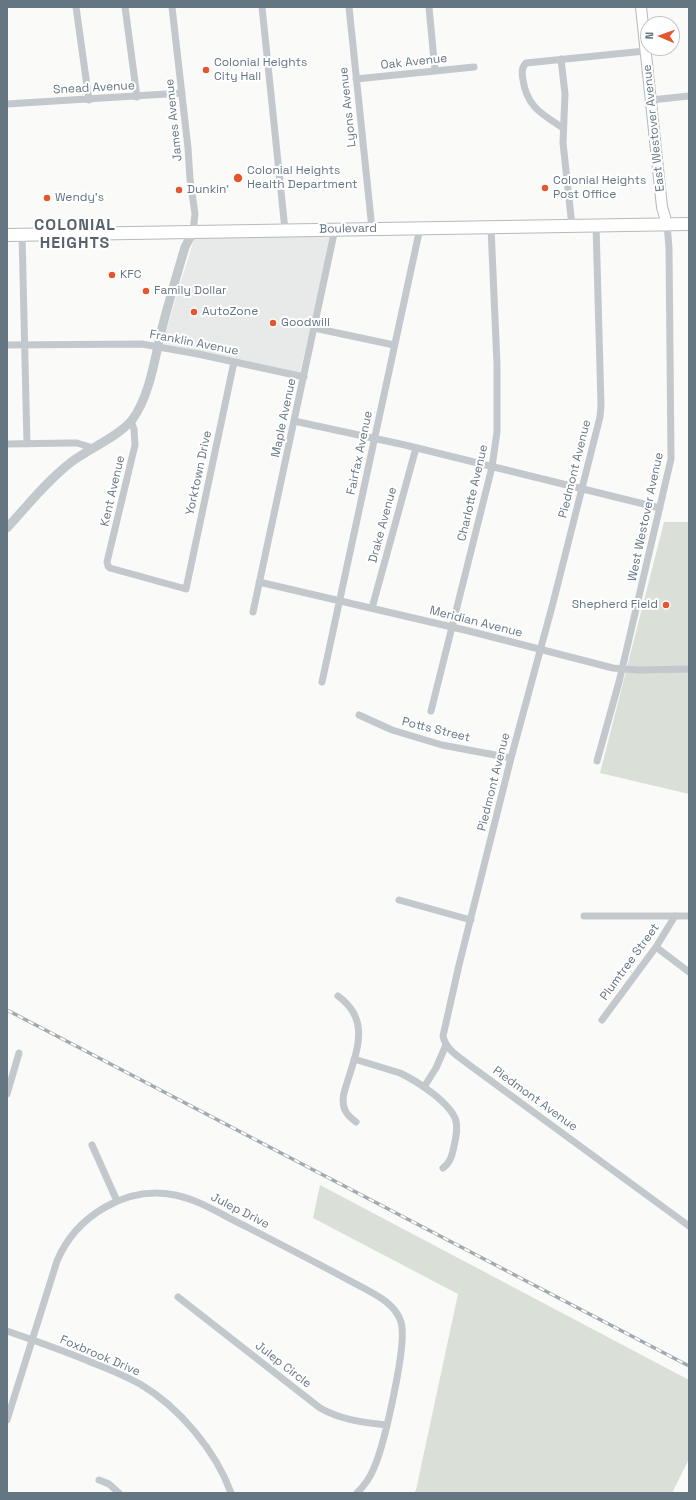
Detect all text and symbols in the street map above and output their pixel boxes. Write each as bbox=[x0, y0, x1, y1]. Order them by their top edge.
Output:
north arrow bbox=[640, 16, 680, 56]
text: N bbox=[642, 32, 656, 40]
street label: Oak Avenue bbox=[380, 51, 448, 73]
place label: Colonial Heights City Hall bbox=[214, 56, 307, 84]
street label: East Westover Avenue bbox=[640, 64, 668, 192]
marker: Colonial Heights City Hall bbox=[201, 65, 211, 75]
street label: Lyons Avenue bbox=[337, 66, 359, 148]
street label: James Avenue bbox=[163, 78, 185, 162]
street label: Snead Avenue bbox=[53, 79, 135, 97]
place label: Colonial Heights Health Department bbox=[247, 164, 358, 192]
marker: Colonial Heights Health Department bbox=[232, 172, 244, 184]
place label: Colonial Heights Post Office bbox=[553, 174, 646, 202]
place label: Dunkin' bbox=[187, 183, 229, 197]
marker: Colonial Heights Post Office bbox=[540, 183, 550, 193]
marker: Dunkin' bbox=[174, 185, 184, 195]
place label: Wendy's bbox=[55, 191, 104, 205]
marker: Wendy's bbox=[42, 193, 52, 203]
district label: COLONIAL HEIGHTS bbox=[34, 216, 116, 254]
street label: Boulevard bbox=[319, 221, 377, 237]
place label: KFC bbox=[120, 268, 141, 282]
marker: KFC bbox=[107, 270, 117, 280]
place label: Family Dollar bbox=[154, 284, 227, 298]
marker: Family Dollar bbox=[141, 286, 151, 296]
place label: AutoZone bbox=[202, 305, 258, 319]
marker: AutoZone bbox=[189, 307, 199, 317]
place label: Goodwill bbox=[281, 316, 330, 330]
marker: Goodwill bbox=[268, 318, 278, 328]
street label: Franklin Avenue bbox=[148, 327, 240, 359]
street label: Maple Avenue bbox=[269, 377, 299, 459]
street label: Fairfax Avenue bbox=[344, 410, 376, 496]
street label: Piedmont Avenue bbox=[556, 418, 594, 520]
street label: Yorktown Drive bbox=[183, 429, 215, 517]
street label: Charlotte Avenue bbox=[455, 443, 491, 543]
street label: West Westover Avenue bbox=[625, 451, 667, 583]
street label: Kent Avenue bbox=[98, 454, 128, 528]
street label: Drake Avenue bbox=[366, 486, 400, 564]
place label: Shepherd Field bbox=[572, 598, 658, 612]
marker: Shepherd Field bbox=[661, 600, 671, 610]
street label: Meridian Avenue bbox=[428, 603, 524, 641]
street label: Potts Street bbox=[400, 715, 472, 745]
street label: Piedmont Avenue bbox=[475, 731, 513, 833]
street label: Plumtree Street bbox=[597, 921, 663, 1003]
street label: Piedmont Avenue bbox=[490, 1064, 580, 1134]
street label: Julep Drive bbox=[208, 1190, 272, 1232]
street label: Foxbrook Drive bbox=[58, 1333, 142, 1379]
street label: Julep Circle bbox=[252, 1339, 314, 1391]

